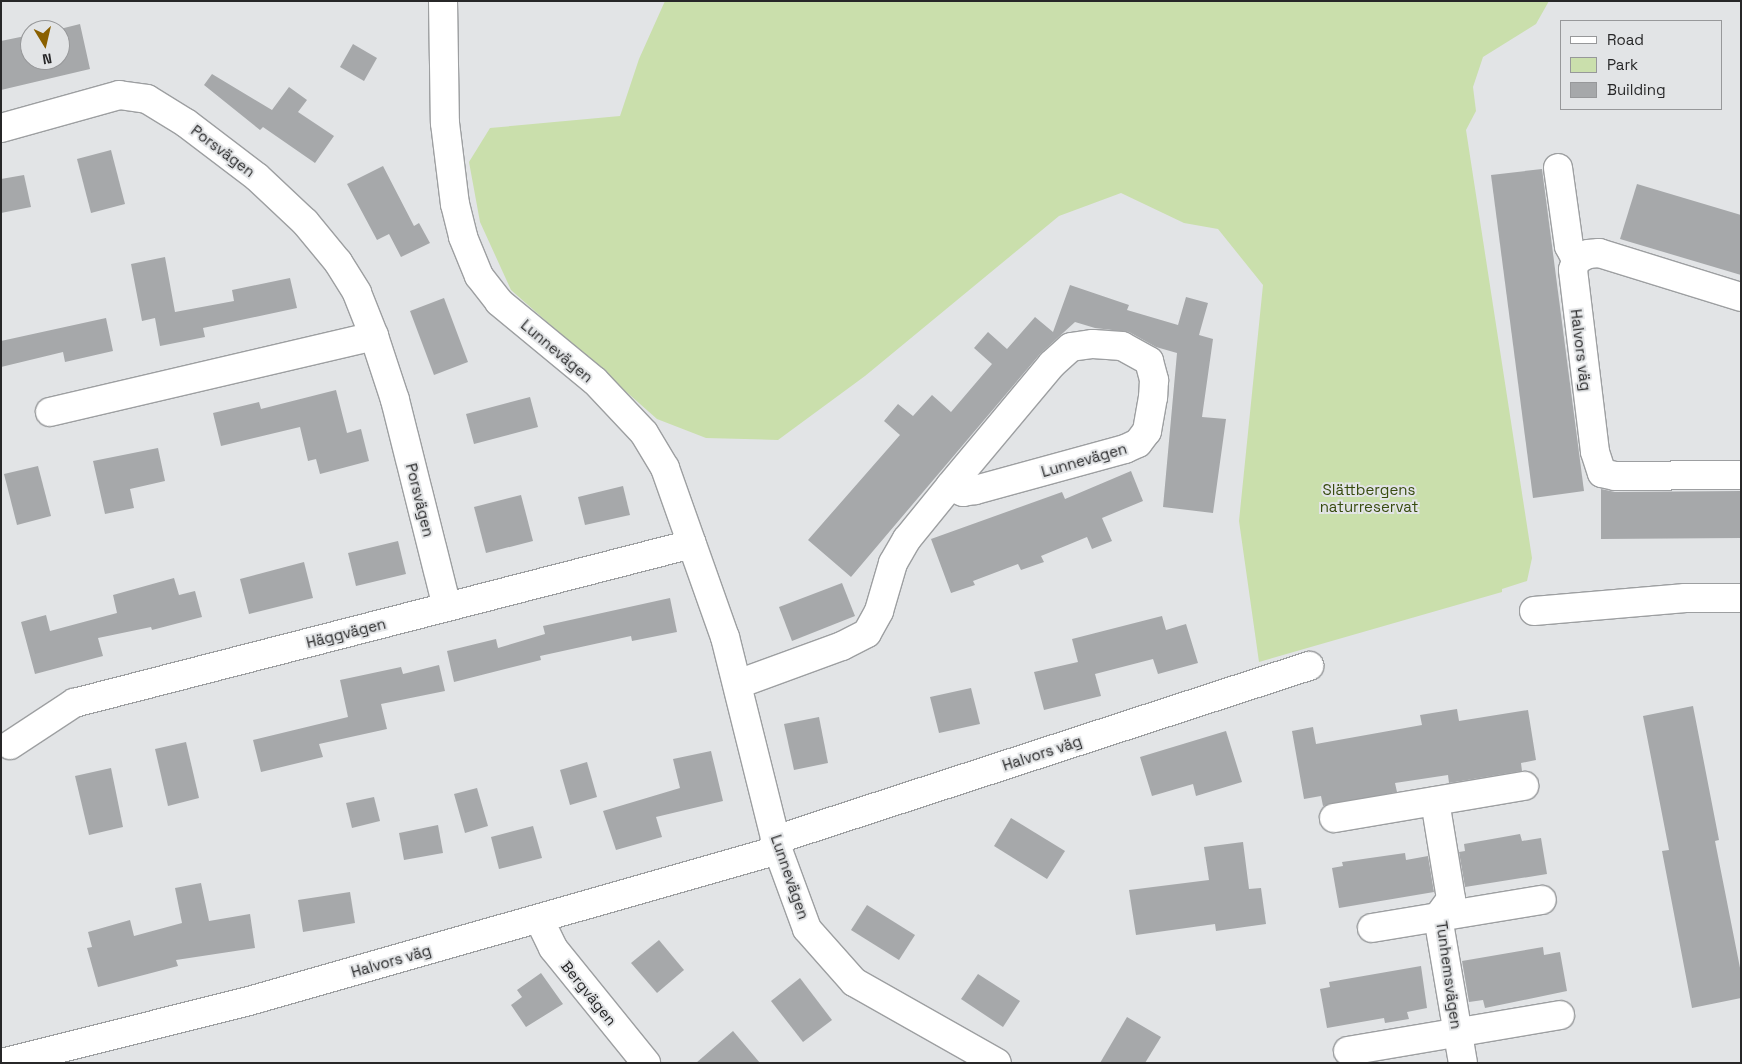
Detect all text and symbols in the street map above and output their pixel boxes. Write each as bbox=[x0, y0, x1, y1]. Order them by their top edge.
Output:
north arrow bbox=[20, 20, 70, 70]
legend bbox=[1560, 20, 1722, 110]
text: Road bbox=[1607, 30, 1644, 49]
text: N bbox=[41, 49, 53, 68]
text: Park bbox=[1607, 55, 1638, 74]
text: Building bbox=[1607, 80, 1666, 99]
street label: Porsvägen bbox=[188, 121, 258, 181]
street label: Halvors väg bbox=[1567, 308, 1595, 392]
street label: Lunnevägen bbox=[517, 316, 597, 386]
street label: Lunnevägen bbox=[1039, 439, 1129, 481]
street label: Porsvägen bbox=[402, 461, 438, 539]
park label: Slättbergens naturreservat bbox=[1320, 480, 1418, 515]
street label: Häggvägen bbox=[304, 614, 388, 652]
street label: Halvors väg bbox=[1000, 732, 1084, 774]
street label: Lunnevägen bbox=[767, 832, 813, 922]
street label: Tunhemsvägen bbox=[1433, 920, 1465, 1030]
street label: Halvors väg bbox=[349, 941, 433, 981]
street label: Bergvägen bbox=[558, 957, 620, 1029]

